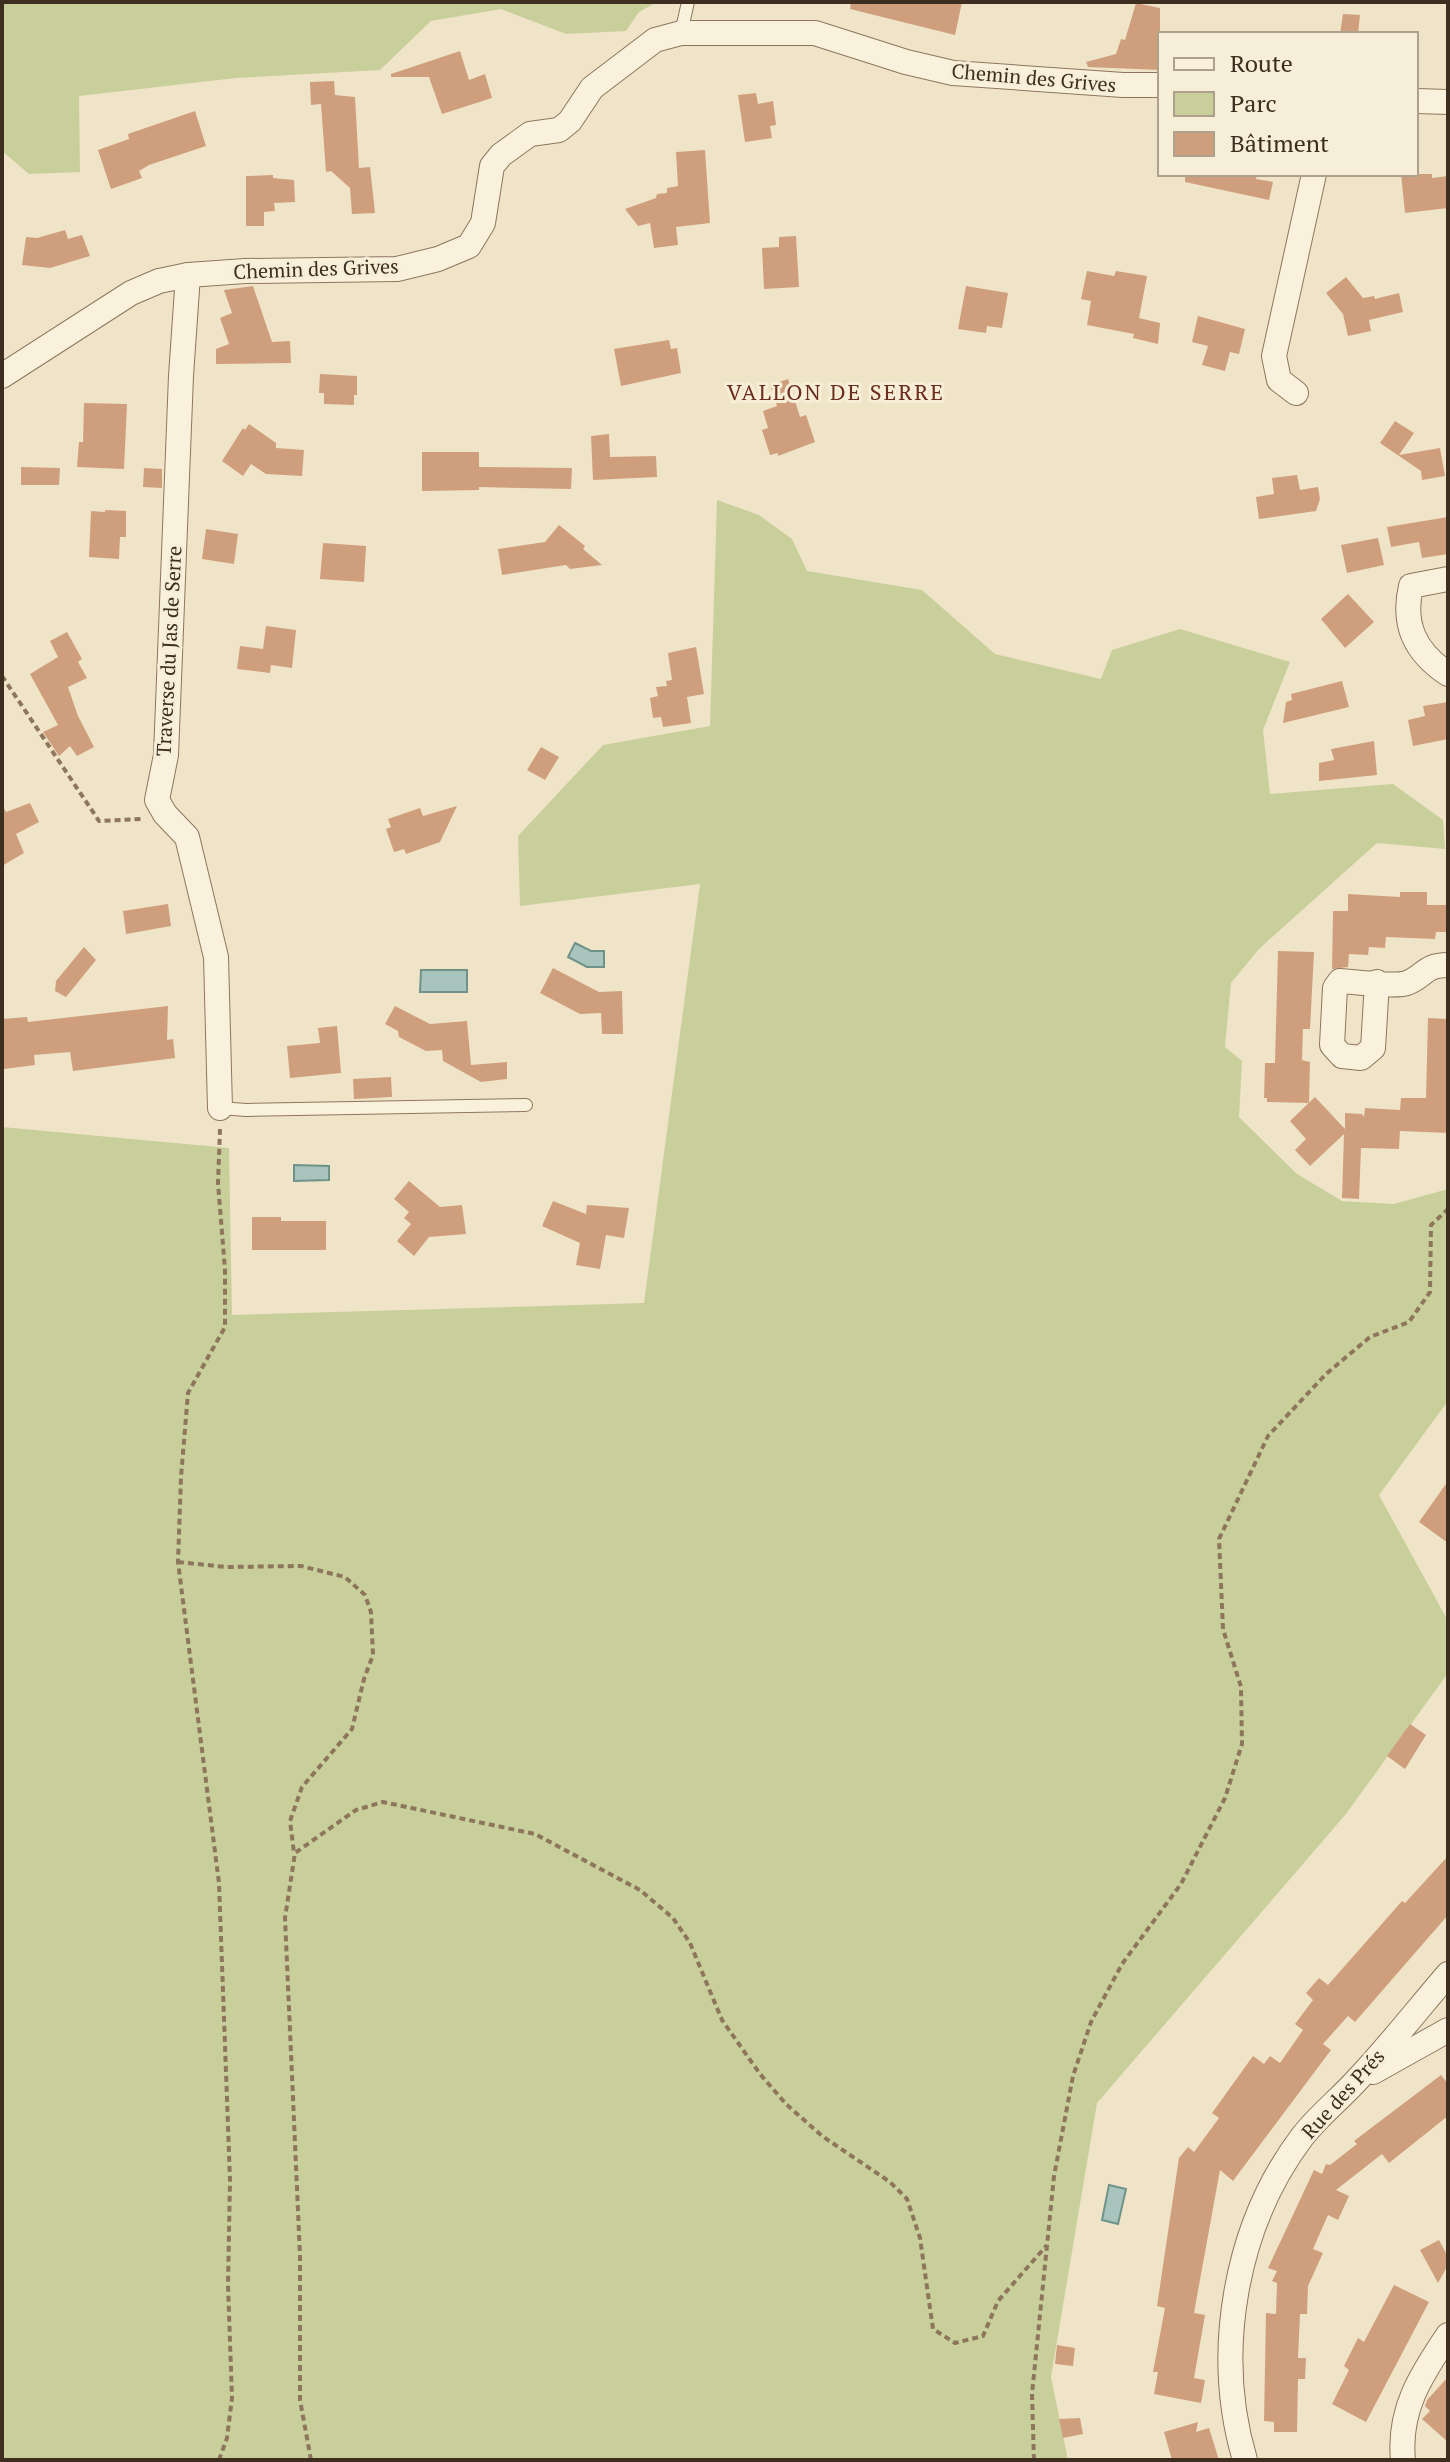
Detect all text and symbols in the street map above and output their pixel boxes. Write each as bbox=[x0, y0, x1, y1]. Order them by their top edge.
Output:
legend bbox=[1158, 32, 1418, 176]
text: Route bbox=[1230, 47, 1293, 79]
street label: Chemin des Grives bbox=[951, 57, 1118, 98]
text: Parc bbox=[1230, 87, 1277, 119]
text: Bâtiment bbox=[1230, 127, 1329, 159]
street label: Chemin des Grives bbox=[233, 252, 399, 285]
district label: VALLON DE SERRE bbox=[727, 377, 945, 406]
street label: Traverse du Jas de Serre bbox=[150, 545, 187, 757]
street label: Rue des Prés bbox=[1295, 2043, 1390, 2144]

